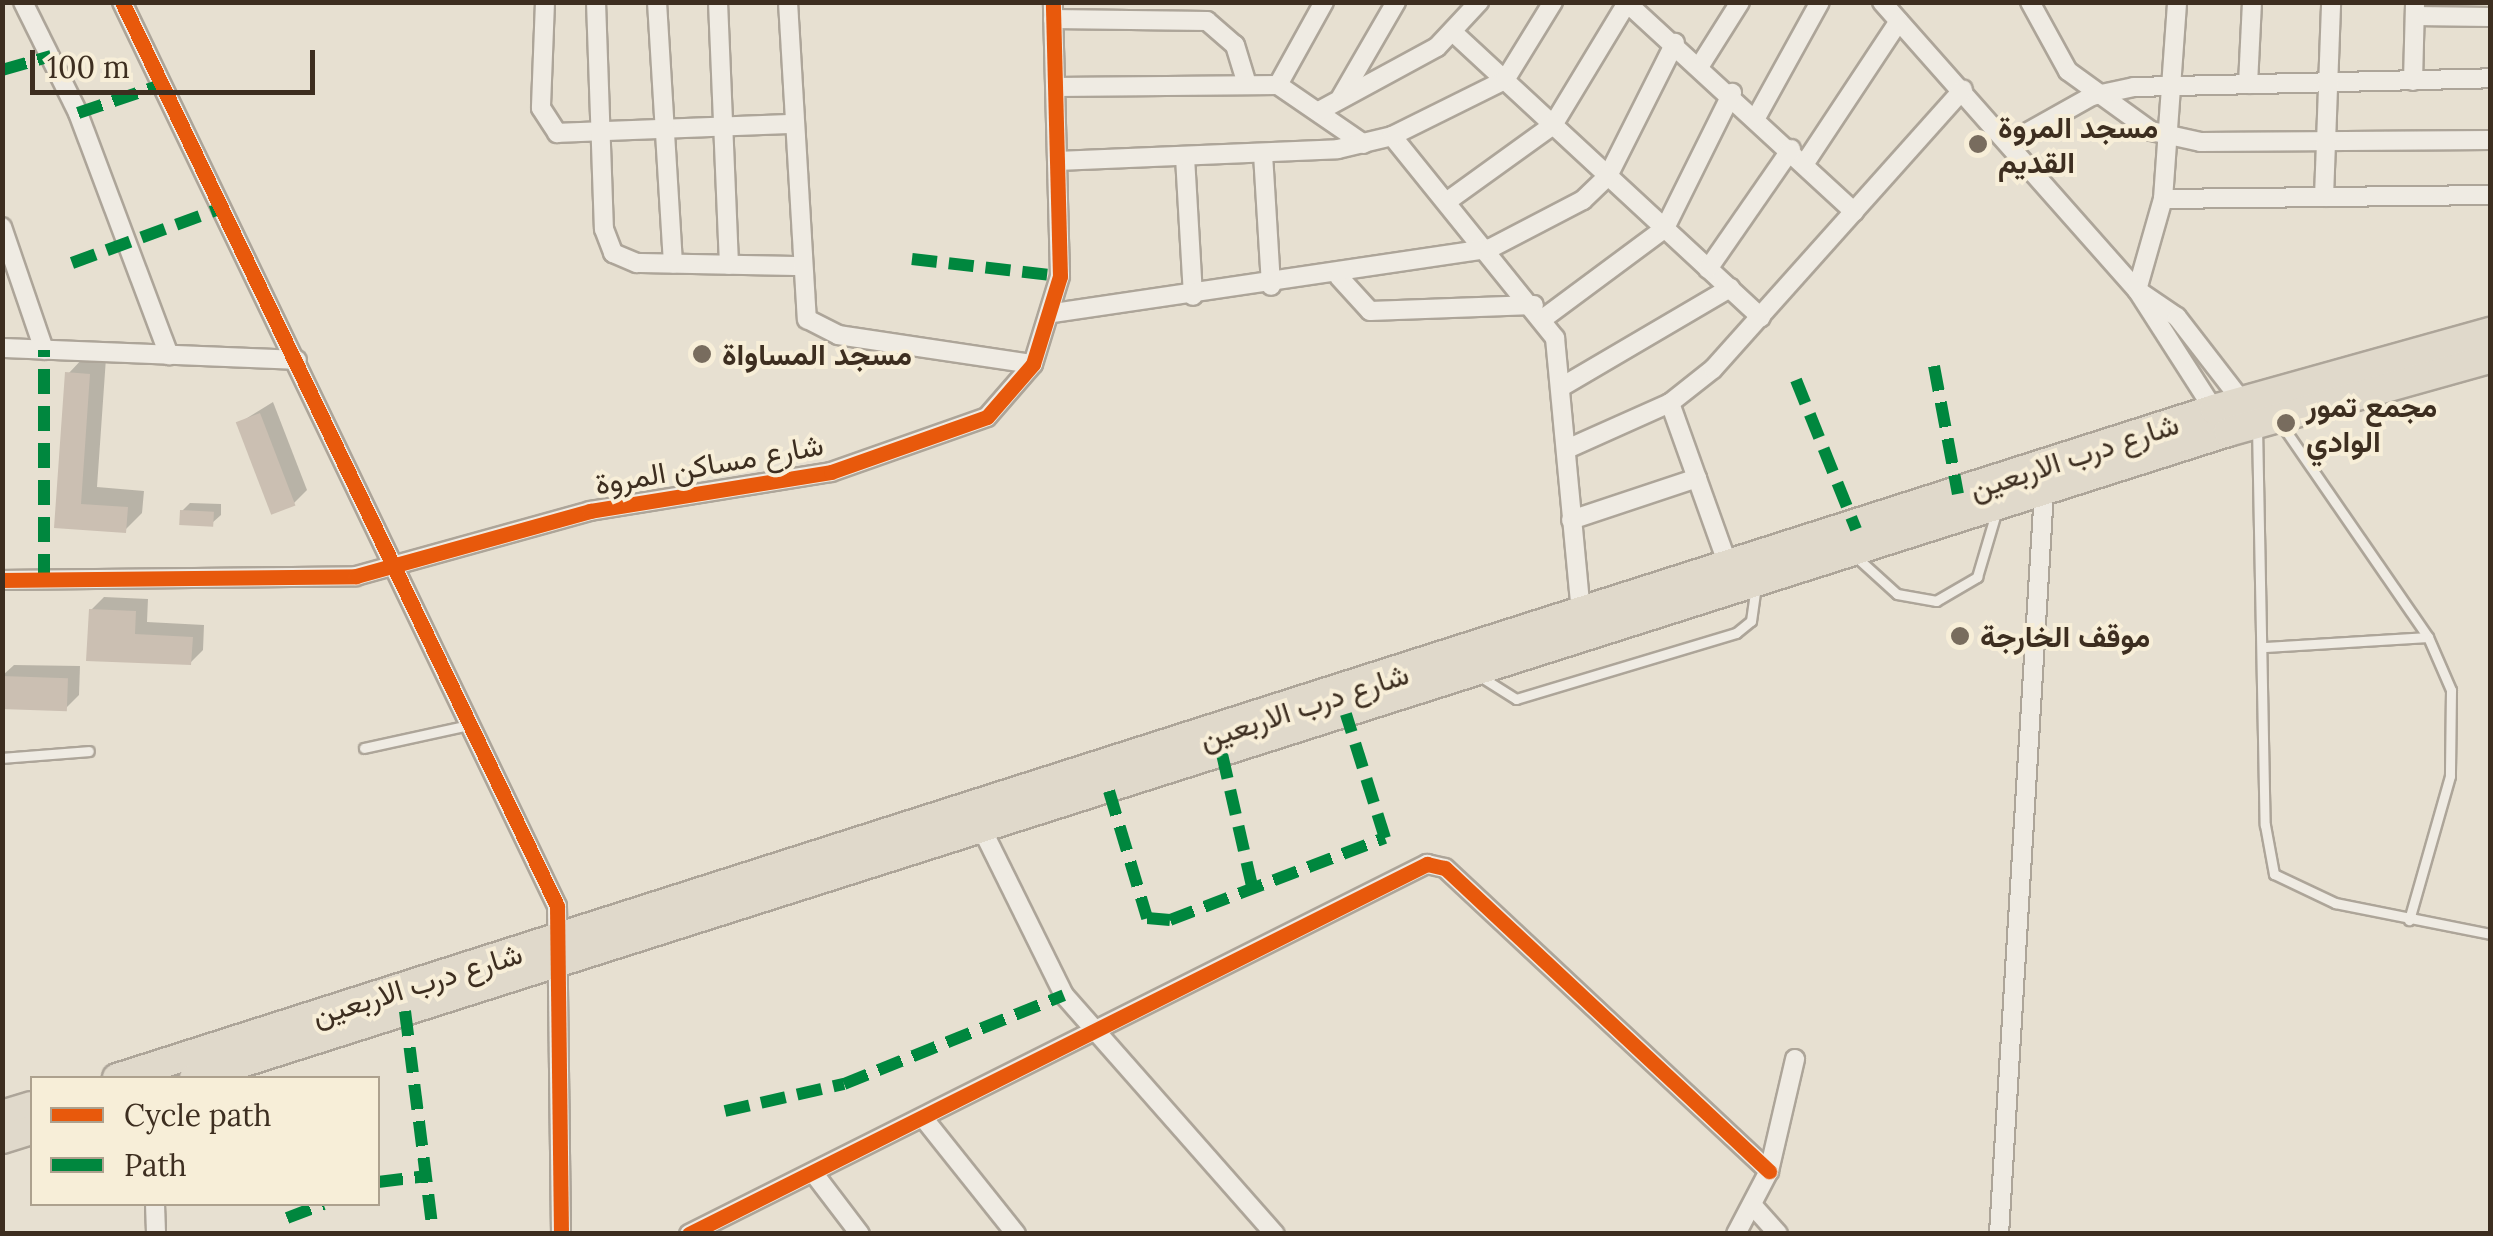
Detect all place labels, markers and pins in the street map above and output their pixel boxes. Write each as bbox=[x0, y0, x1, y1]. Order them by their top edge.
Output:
place label: مسجد المروة القديم bbox=[1998, 109, 2158, 180]
marker: مسجد المروة القديم bbox=[1967, 133, 1989, 155]
place label: مسجد المساواة bbox=[722, 336, 912, 372]
marker: مسجد المساواة bbox=[691, 343, 713, 365]
place label: مجمع تمور الوادي bbox=[2306, 388, 2437, 458]
marker: مجمع تمور الوادي bbox=[2275, 412, 2297, 434]
place label: موقف الخارجة bbox=[1980, 618, 2150, 654]
marker: موقف الخارجة bbox=[1949, 625, 1971, 647]

